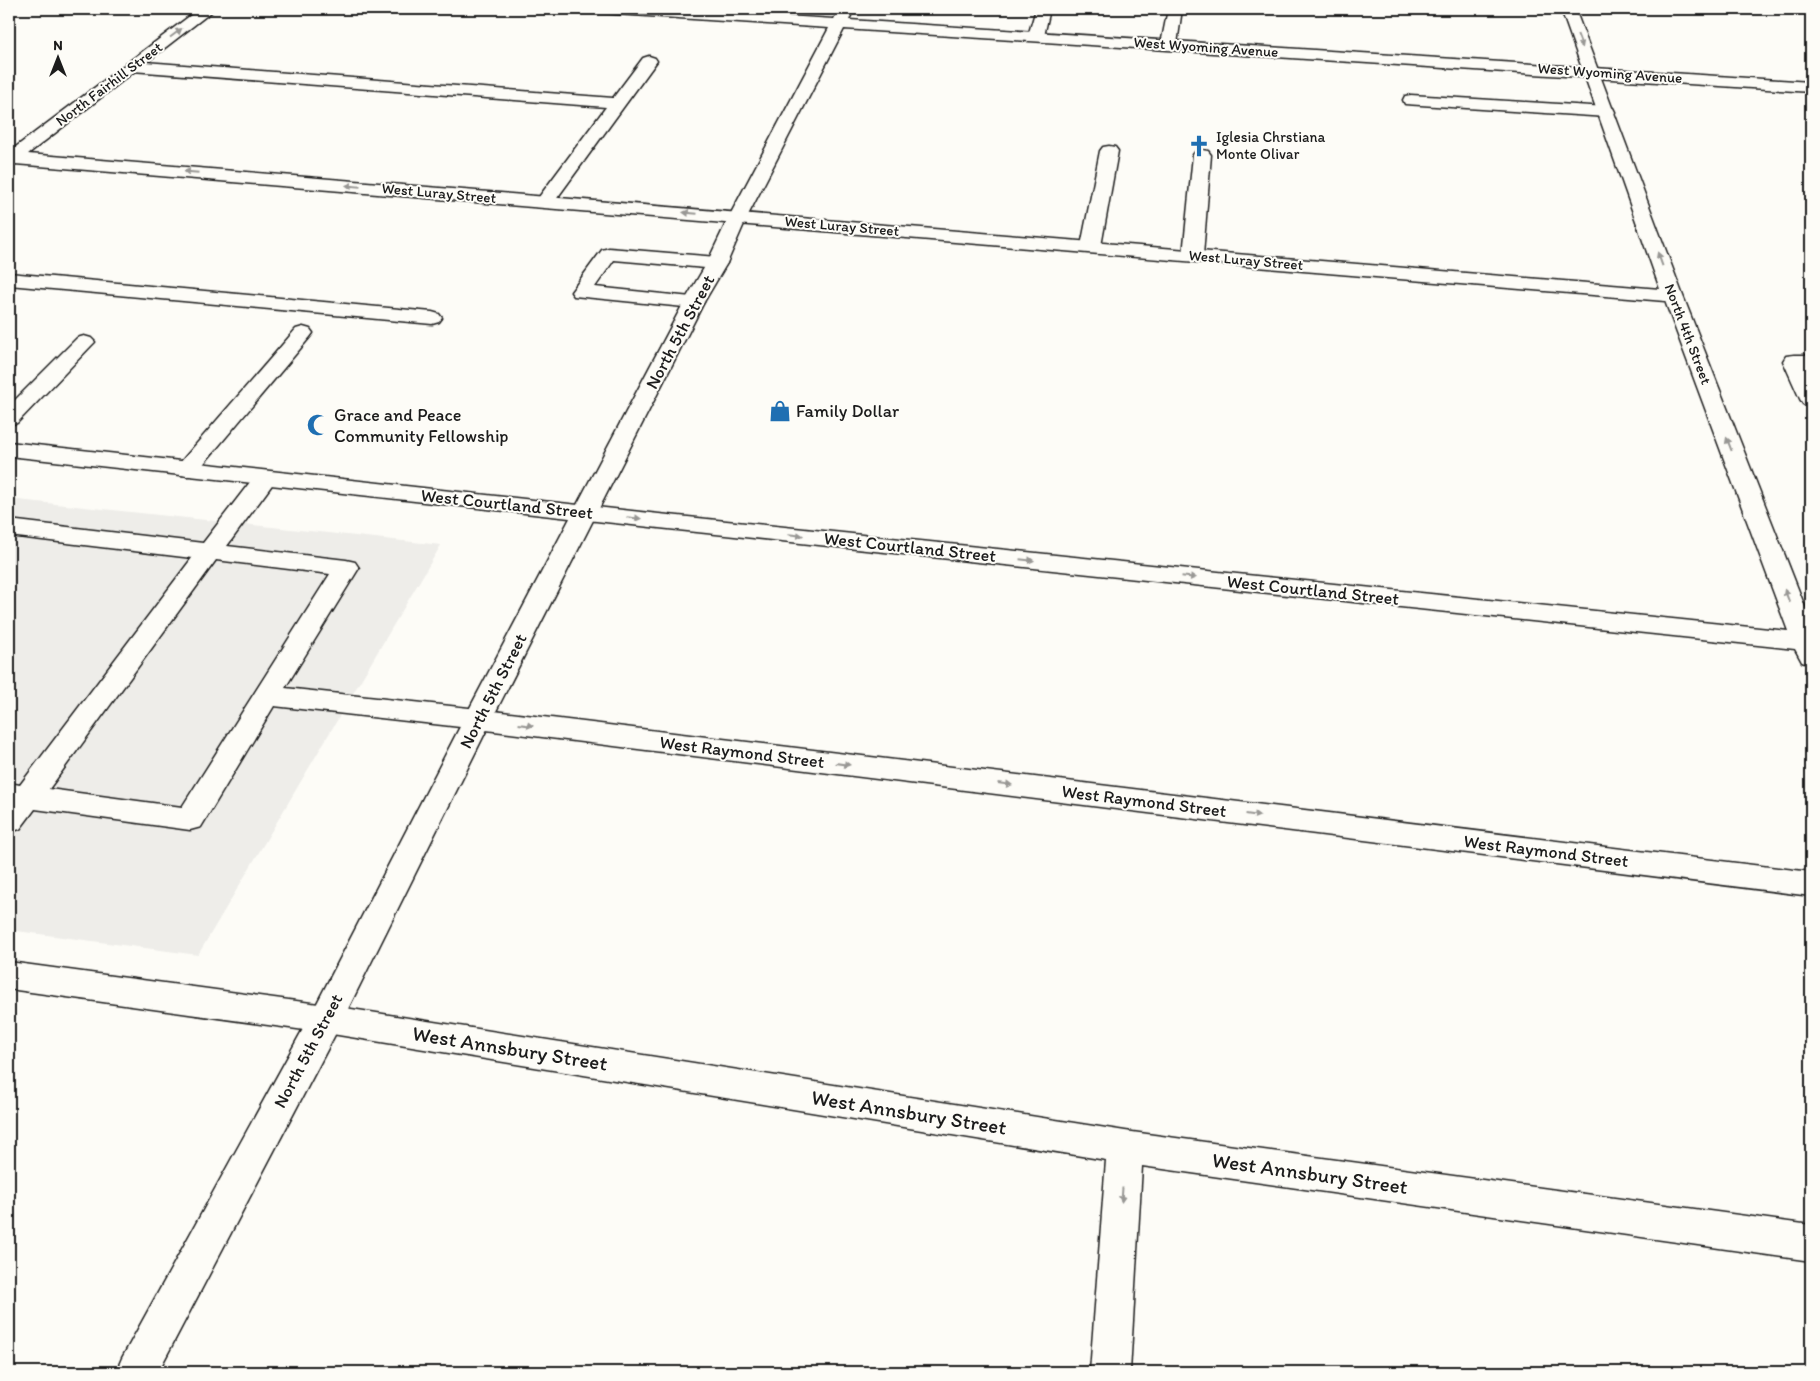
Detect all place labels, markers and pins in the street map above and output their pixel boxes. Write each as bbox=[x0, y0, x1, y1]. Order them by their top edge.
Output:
place label: Iglesia Chrstiana Monte Olivar bbox=[1216, 128, 1325, 163]
church icon: Iglesia Chrstiana Monte Olivar bbox=[1186, 133, 1212, 159]
shop icon: Family Dollar bbox=[767, 398, 793, 424]
place label: Family Dollar bbox=[796, 400, 900, 422]
place label: Grace and Peace Community Fellowship bbox=[334, 404, 508, 447]
mosque icon: Grace and Peace Community Fellowship bbox=[305, 412, 331, 438]

